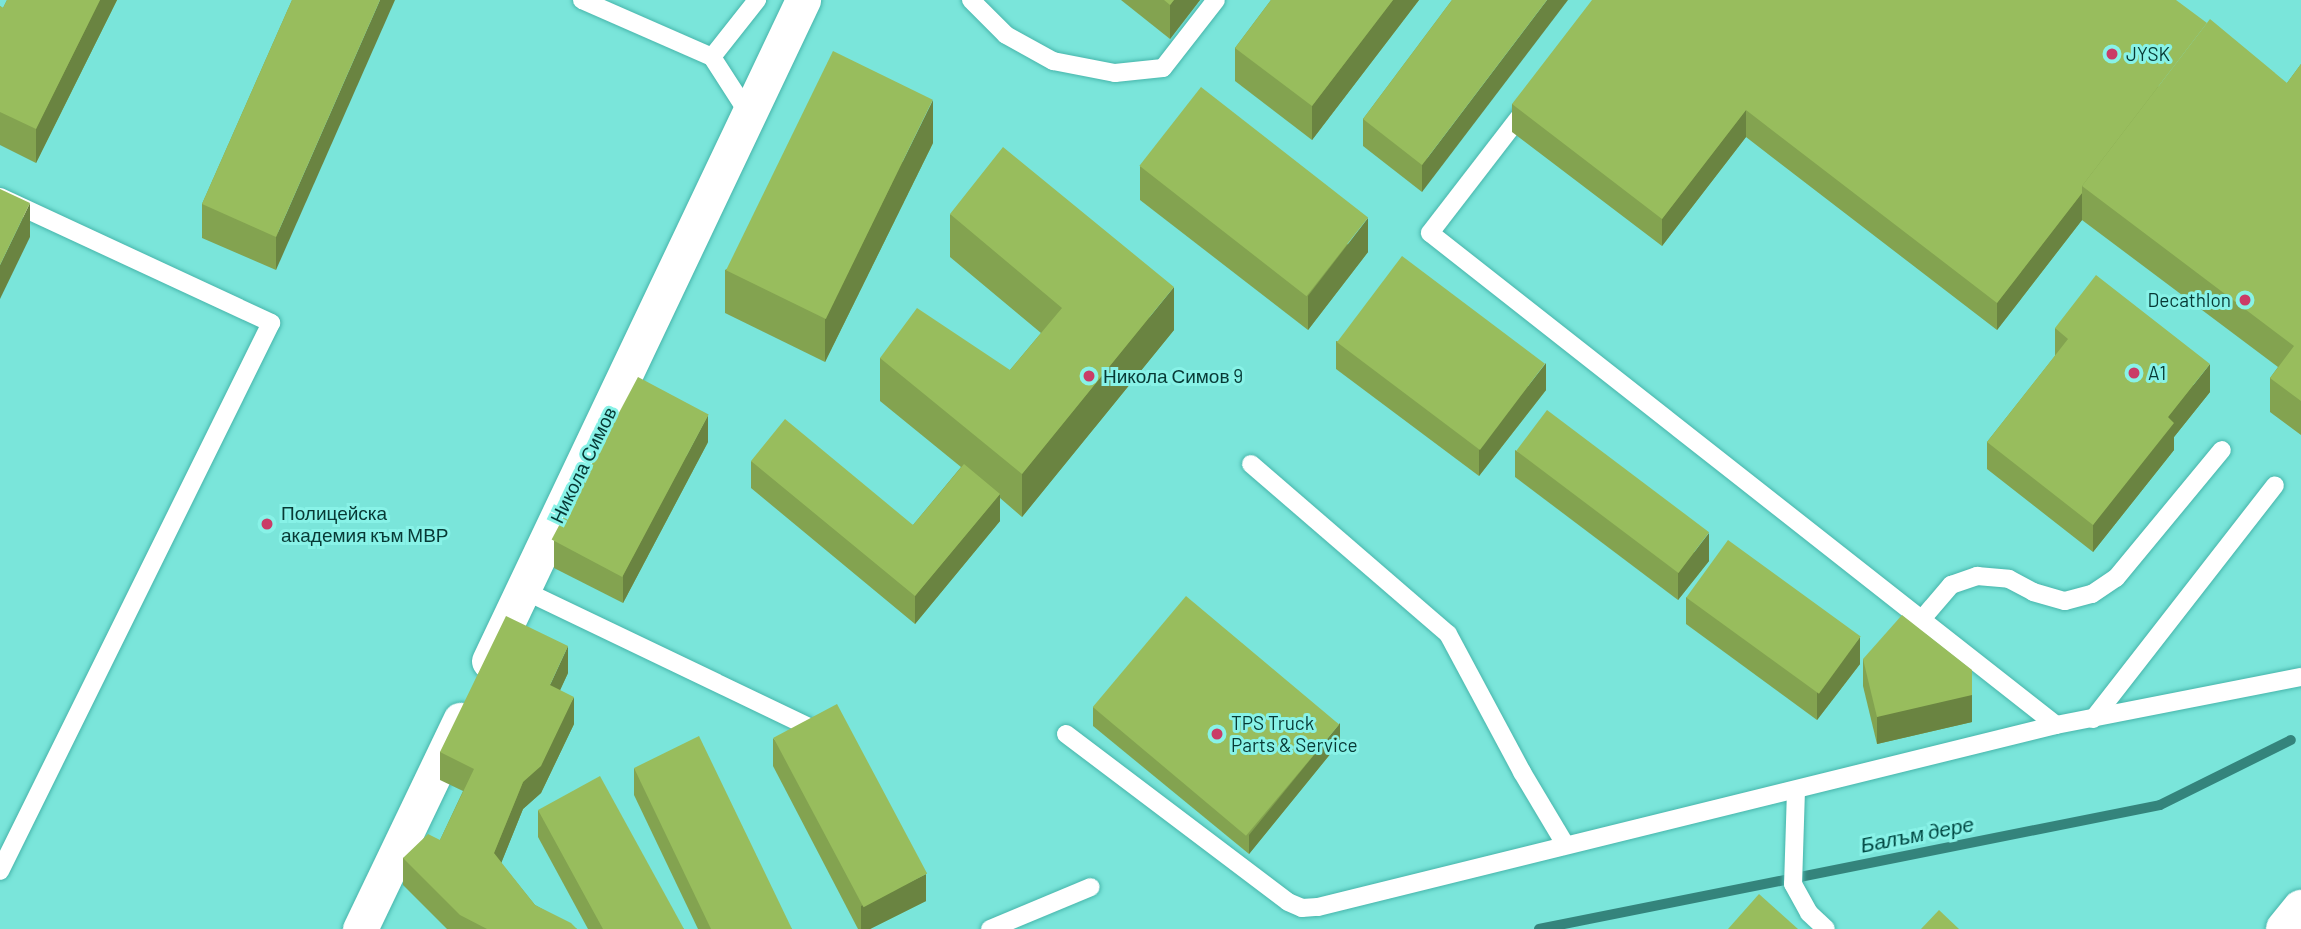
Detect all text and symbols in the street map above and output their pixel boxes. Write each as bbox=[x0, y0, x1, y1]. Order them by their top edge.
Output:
place label: JYSK bbox=[2126, 43, 2170, 65]
marker: JYSK bbox=[2104, 46, 2120, 62]
place label: Decathlon bbox=[2147, 289, 2231, 311]
marker: Decathlon bbox=[2237, 292, 2253, 308]
place label: A1 bbox=[2148, 362, 2166, 384]
place label: Никола Симов 9 bbox=[1103, 365, 1243, 387]
marker: A1 bbox=[2126, 365, 2142, 381]
marker: Никола Симов 9 bbox=[1081, 368, 1097, 384]
street label: Никола Симов bbox=[545, 403, 621, 527]
place label: Полицейска академия към МВР bbox=[281, 502, 449, 546]
marker: Полицейска академия към МВР bbox=[259, 516, 275, 532]
place label: TPS Truck Parts & Service bbox=[1231, 712, 1358, 756]
marker: TPS Truck Parts & Service bbox=[1209, 726, 1225, 742]
water label: Балъм дере bbox=[1858, 811, 1976, 857]

